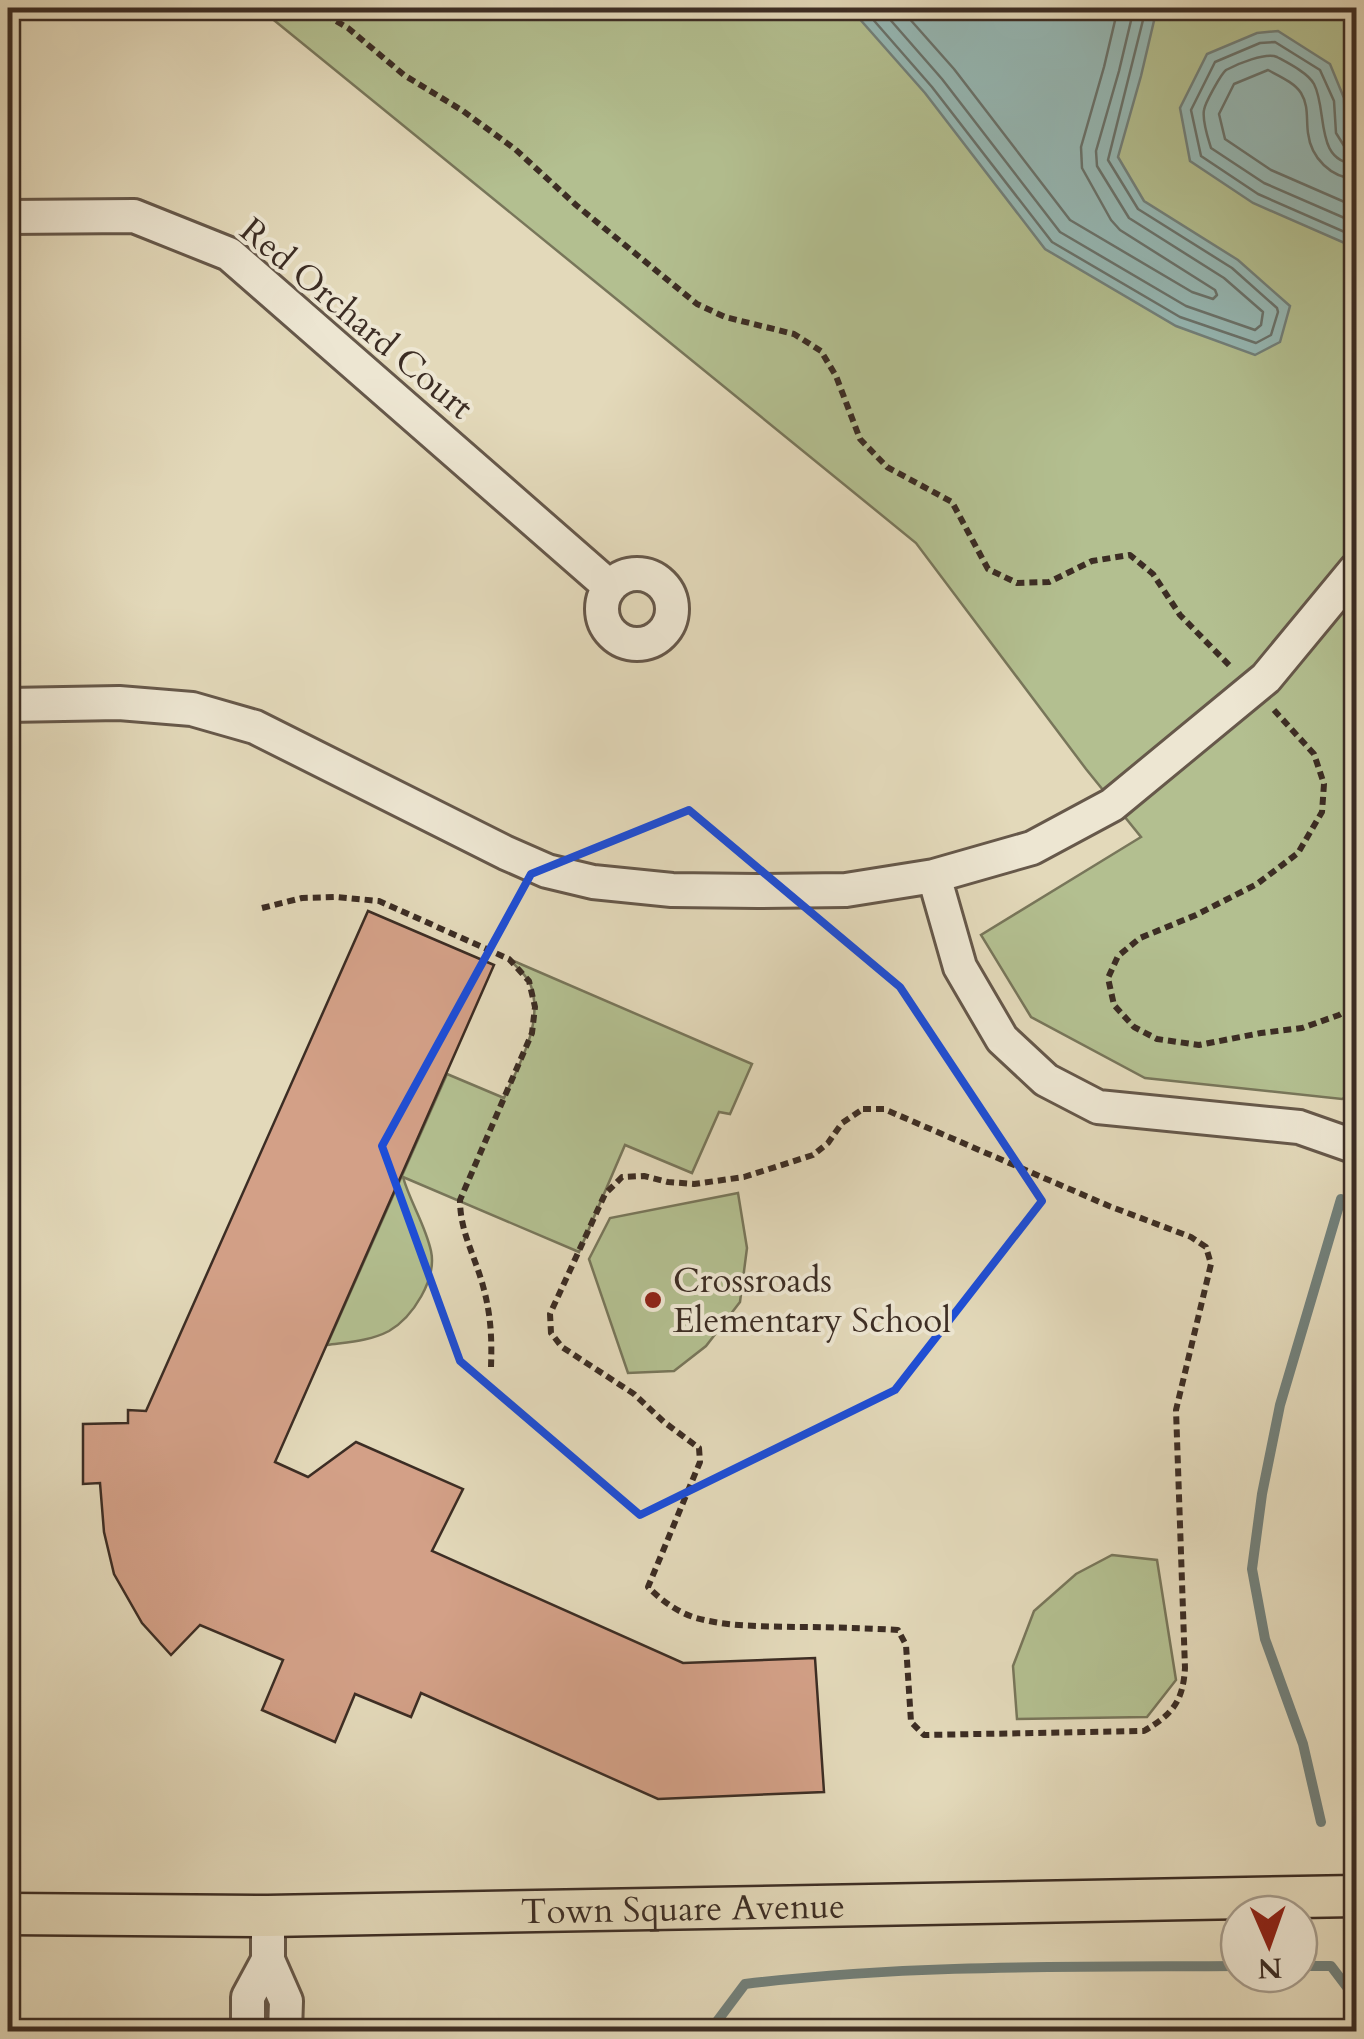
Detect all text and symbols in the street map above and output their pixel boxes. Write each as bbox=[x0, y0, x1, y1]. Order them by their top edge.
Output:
street label: Red Orchard Court bbox=[229, 207, 483, 431]
place label: Crossroads Elementary School bbox=[673, 1257, 951, 1345]
marker: Crossroads Elementary School bbox=[642, 1289, 664, 1311]
street label: Town Square Avenue bbox=[520, 1882, 845, 1936]
north arrow bbox=[1219, 1894, 1319, 1994]
text: N bbox=[1257, 1949, 1283, 1987]

